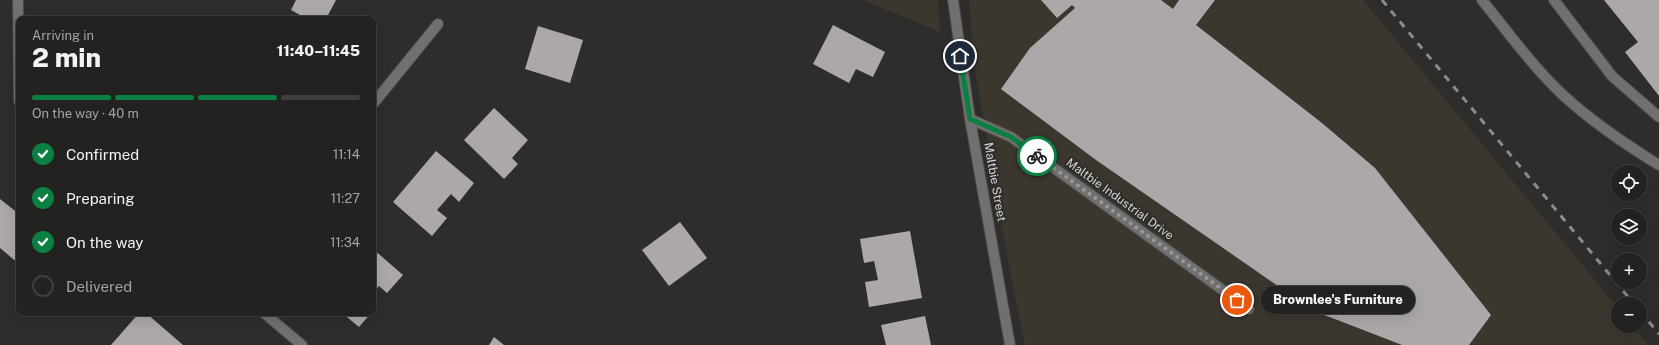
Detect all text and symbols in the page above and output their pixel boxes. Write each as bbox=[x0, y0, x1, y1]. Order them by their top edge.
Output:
text: Arriving in bbox=[32, 28, 94, 43]
pin bbox=[943, 39, 977, 73]
text: 2 min bbox=[32, 42, 101, 73]
text: 11:40–11:45 bbox=[277, 42, 360, 59]
icon: home bbox=[949, 45, 971, 67]
text: On the way · 40 m bbox=[32, 106, 139, 121]
courier bbox=[1017, 136, 1057, 176]
street label: Maltbie Street bbox=[981, 141, 1009, 223]
icon: check bbox=[32, 143, 54, 165]
icon: bike bbox=[1026, 145, 1048, 167]
text: Confirmed bbox=[66, 146, 139, 163]
text: 11:14 bbox=[333, 147, 360, 162]
street label: Maltbie Industrial Drive bbox=[1064, 155, 1177, 243]
map controls bbox=[1611, 165, 1647, 333]
button: locate bbox=[1611, 165, 1647, 201]
icon: check bbox=[32, 187, 54, 209]
text: Preparing bbox=[66, 190, 135, 207]
text: 11:27 bbox=[331, 191, 360, 206]
button: layers bbox=[1611, 209, 1647, 245]
icon: check bbox=[32, 231, 54, 253]
text: On the way bbox=[66, 234, 143, 251]
text: 11:34 bbox=[330, 235, 360, 250]
button: + bbox=[1611, 253, 1647, 289]
text: Delivered bbox=[66, 278, 132, 295]
pin bbox=[1220, 283, 1254, 317]
callout: Brownlee's Furniture bbox=[1261, 286, 1415, 314]
icon: bag bbox=[1226, 289, 1248, 311]
text: Brownlee's Furniture bbox=[1273, 292, 1403, 307]
button: − bbox=[1611, 297, 1647, 333]

